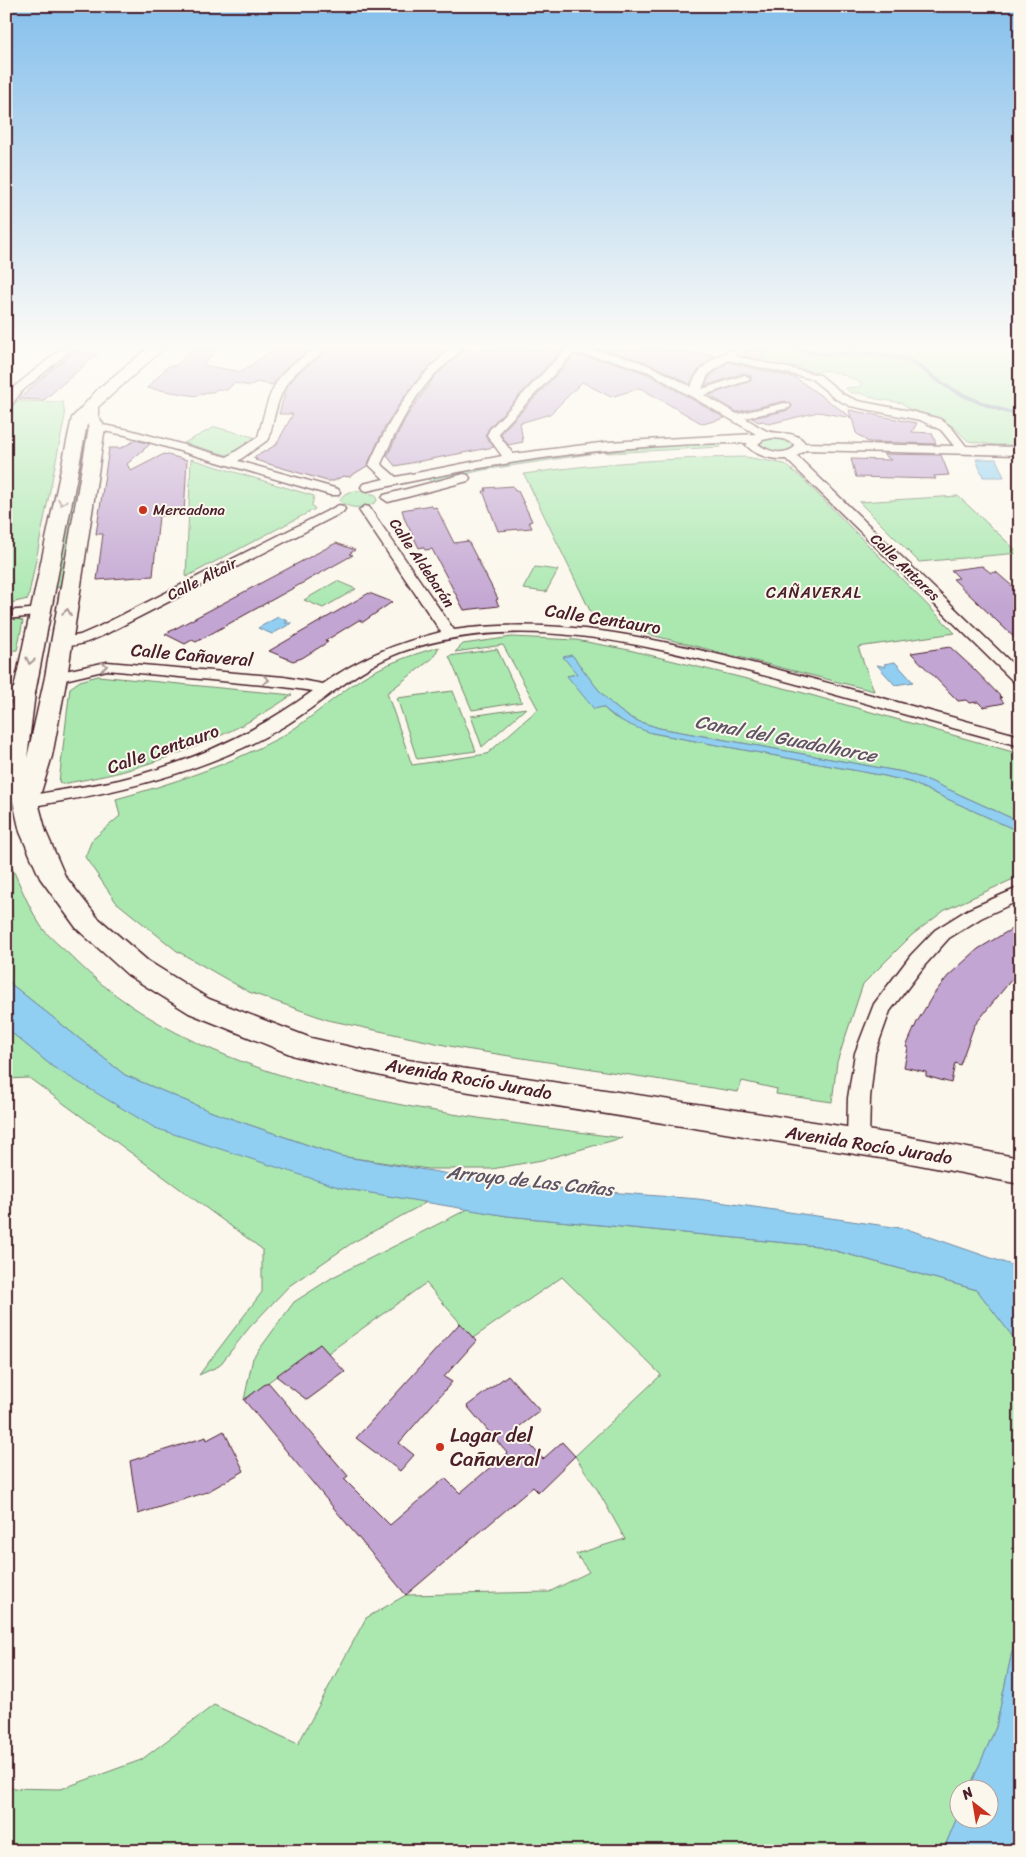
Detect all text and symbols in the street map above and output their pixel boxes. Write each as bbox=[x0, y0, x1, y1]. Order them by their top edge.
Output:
one-way arrow bbox=[58, 497, 68, 506]
place label: Mercadona bbox=[153, 497, 226, 523]
marker: Mercadona bbox=[137, 504, 149, 516]
street label: Calle Aldebarán bbox=[382, 513, 462, 613]
street label: Calle Antares bbox=[864, 527, 947, 608]
street label: Calle Altair bbox=[162, 550, 242, 608]
district label: CAÑAVERAL bbox=[766, 578, 862, 607]
street label: Calle Centauro bbox=[543, 594, 663, 644]
one-way arrow bbox=[61, 607, 72, 615]
street label: Calle Cañaveral bbox=[130, 634, 255, 676]
one-way arrow bbox=[26, 656, 36, 665]
one-way arrow bbox=[100, 661, 108, 672]
one-way arrow bbox=[262, 675, 270, 686]
water label: Canal del Guadalhorce bbox=[692, 705, 882, 773]
street label: Calle Centauro bbox=[102, 715, 224, 783]
street label: Avenida Rocío Jurado bbox=[382, 1048, 555, 1109]
street label: Avenida Rocío Jurado bbox=[782, 1116, 955, 1174]
water label: Arroyo de Las Cañas bbox=[444, 1155, 617, 1206]
place label: Lagar del Cañaveral bbox=[450, 1416, 542, 1478]
marker: Lagar del Cañaveral bbox=[434, 1441, 446, 1453]
north arrow bbox=[948, 1780, 998, 1830]
text: N bbox=[956, 1780, 978, 1807]

